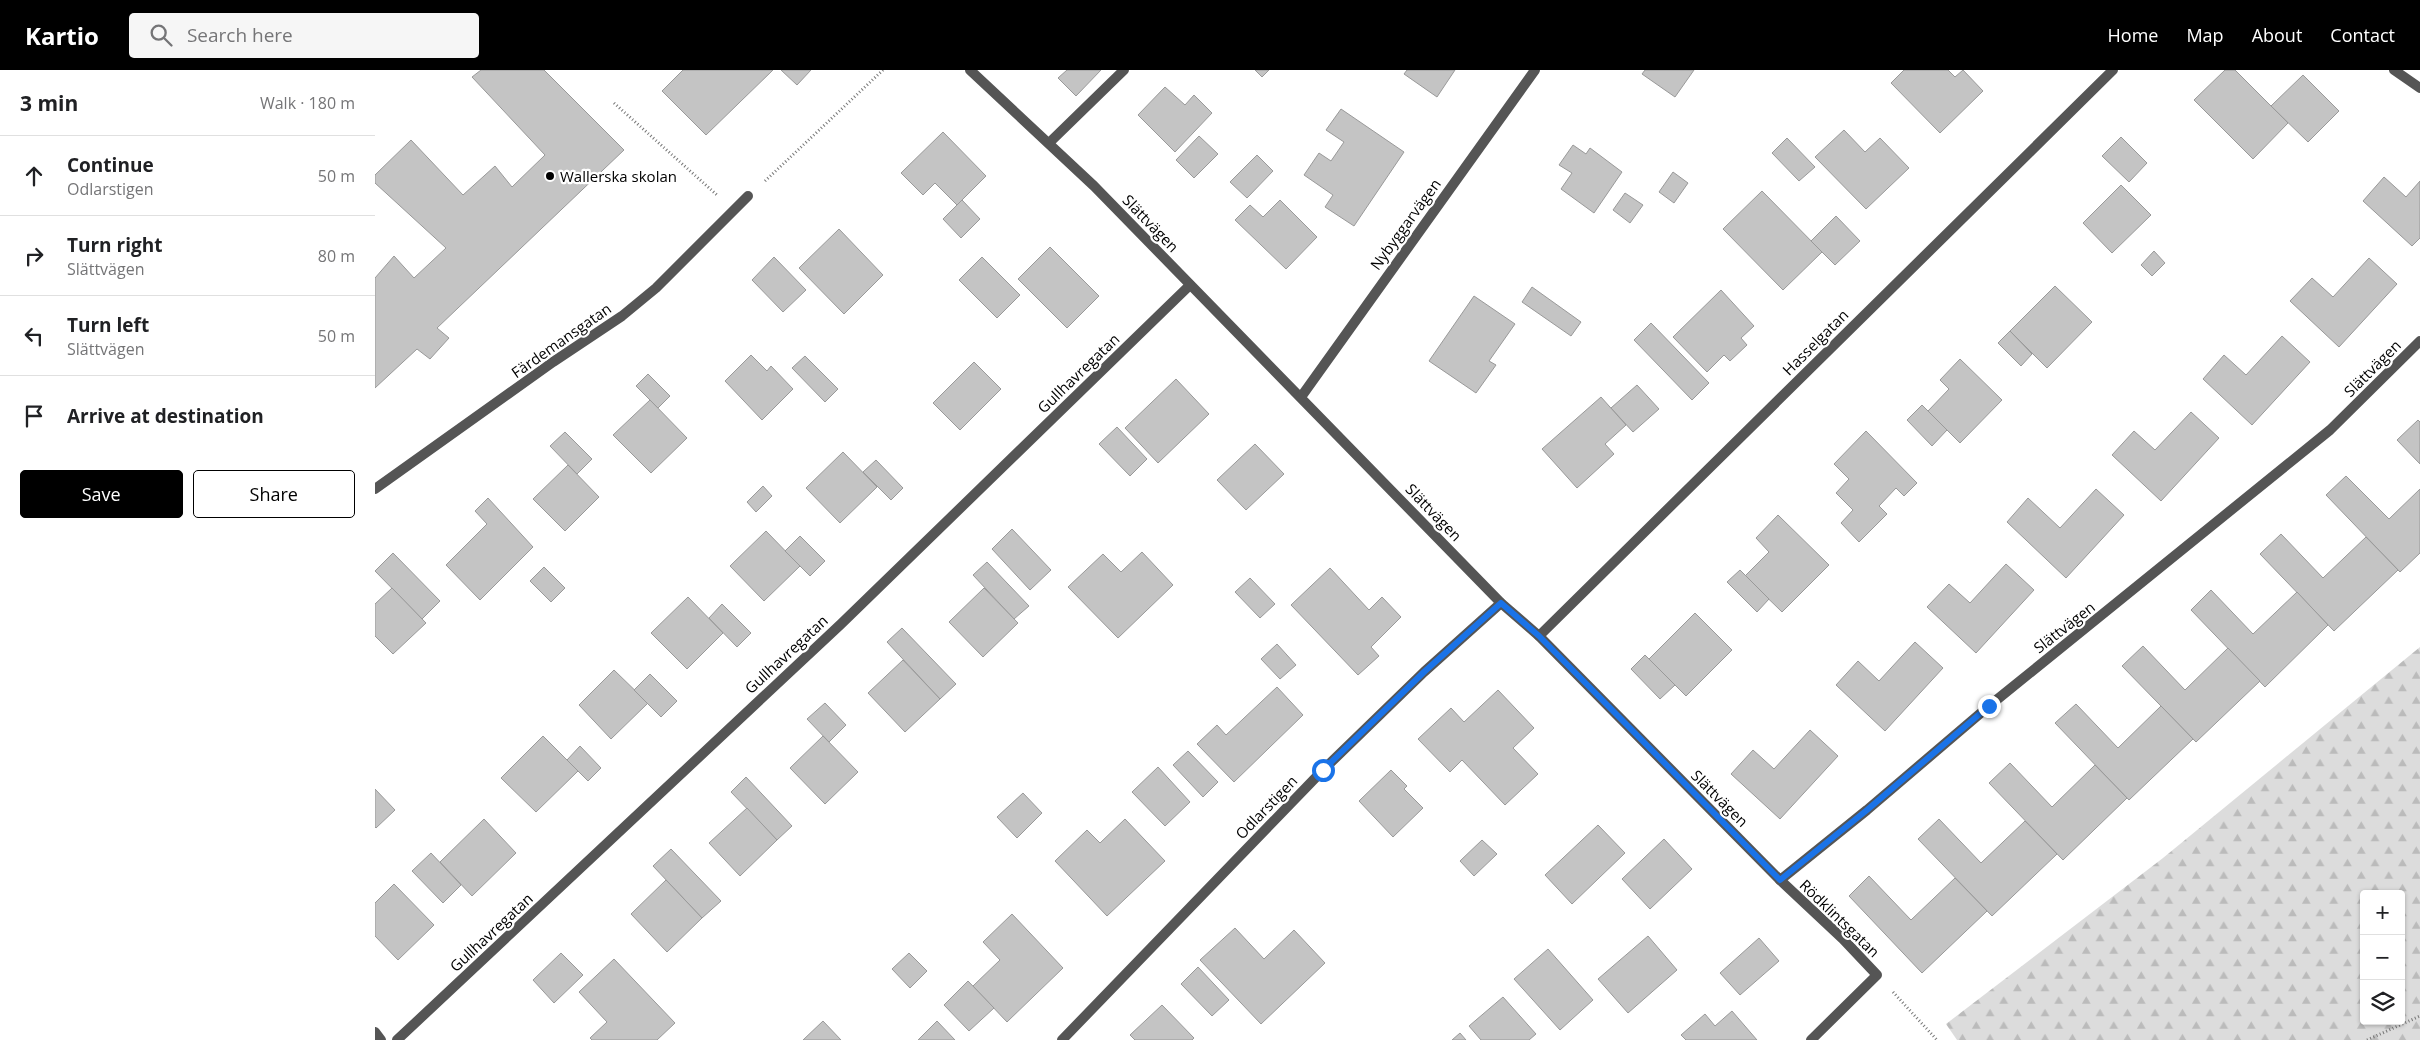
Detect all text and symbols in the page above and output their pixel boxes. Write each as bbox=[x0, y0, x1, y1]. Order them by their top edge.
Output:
search box bbox=[129, 13, 479, 58]
text: Kartio bbox=[25, 19, 99, 52]
icon: search bbox=[147, 21, 175, 49]
text: Search here bbox=[187, 22, 293, 48]
text: Home bbox=[2108, 23, 2158, 47]
text: Map bbox=[2186, 23, 2224, 47]
text: About bbox=[2252, 23, 2302, 47]
text: Contact bbox=[2330, 23, 2395, 47]
text: 3 min bbox=[20, 89, 78, 117]
text: Walk · 180 m bbox=[260, 92, 355, 114]
text: Continue bbox=[67, 152, 154, 178]
icon: ahead bbox=[20, 162, 48, 190]
text: 50 m bbox=[318, 165, 355, 187]
place label: Wallerska skolan bbox=[560, 166, 677, 186]
marker: Wallerska skolan bbox=[544, 170, 556, 182]
street label: Nybyggarvägen bbox=[1365, 174, 1445, 274]
text: Odlarstigen bbox=[67, 178, 154, 200]
street label: Slättvägen bbox=[1119, 190, 1183, 256]
text: Turn right bbox=[67, 232, 162, 258]
icon: right bbox=[20, 242, 48, 270]
text: 80 m bbox=[318, 245, 355, 267]
text: Slättvägen bbox=[67, 258, 144, 280]
street label: Färdemansgatan bbox=[507, 298, 615, 382]
street label: Hasselgatan bbox=[1778, 305, 1852, 379]
text: Turn left bbox=[67, 312, 149, 338]
icon: left bbox=[20, 322, 48, 350]
text: 50 m bbox=[318, 325, 355, 347]
street label: Gullhavregatan bbox=[1033, 329, 1123, 417]
street label: Slättvägen bbox=[2339, 335, 2405, 401]
text: Slättvägen bbox=[67, 338, 144, 360]
icon: arrive bbox=[20, 402, 48, 430]
text: Arrive at destination bbox=[67, 403, 264, 429]
button: Save bbox=[20, 470, 183, 518]
button: Share bbox=[193, 470, 355, 518]
street label: Slättvägen bbox=[1402, 479, 1466, 545]
street label: Slättvägen bbox=[2029, 597, 2099, 657]
street label: Gullhavregatan bbox=[740, 610, 832, 698]
route end bbox=[1978, 695, 2001, 718]
route start bbox=[1312, 759, 1335, 782]
street label: Slättvägen bbox=[1687, 765, 1753, 831]
street label: Odlarstigen bbox=[1231, 771, 1301, 843]
street label: Rödklintsgatan bbox=[1796, 875, 1884, 961]
street label: Gullhavregatan bbox=[445, 888, 537, 976]
map controls bbox=[2360, 890, 2405, 1025]
button: + bbox=[2360, 890, 2405, 935]
button: − bbox=[2360, 935, 2405, 980]
button: layers bbox=[2360, 980, 2405, 1025]

